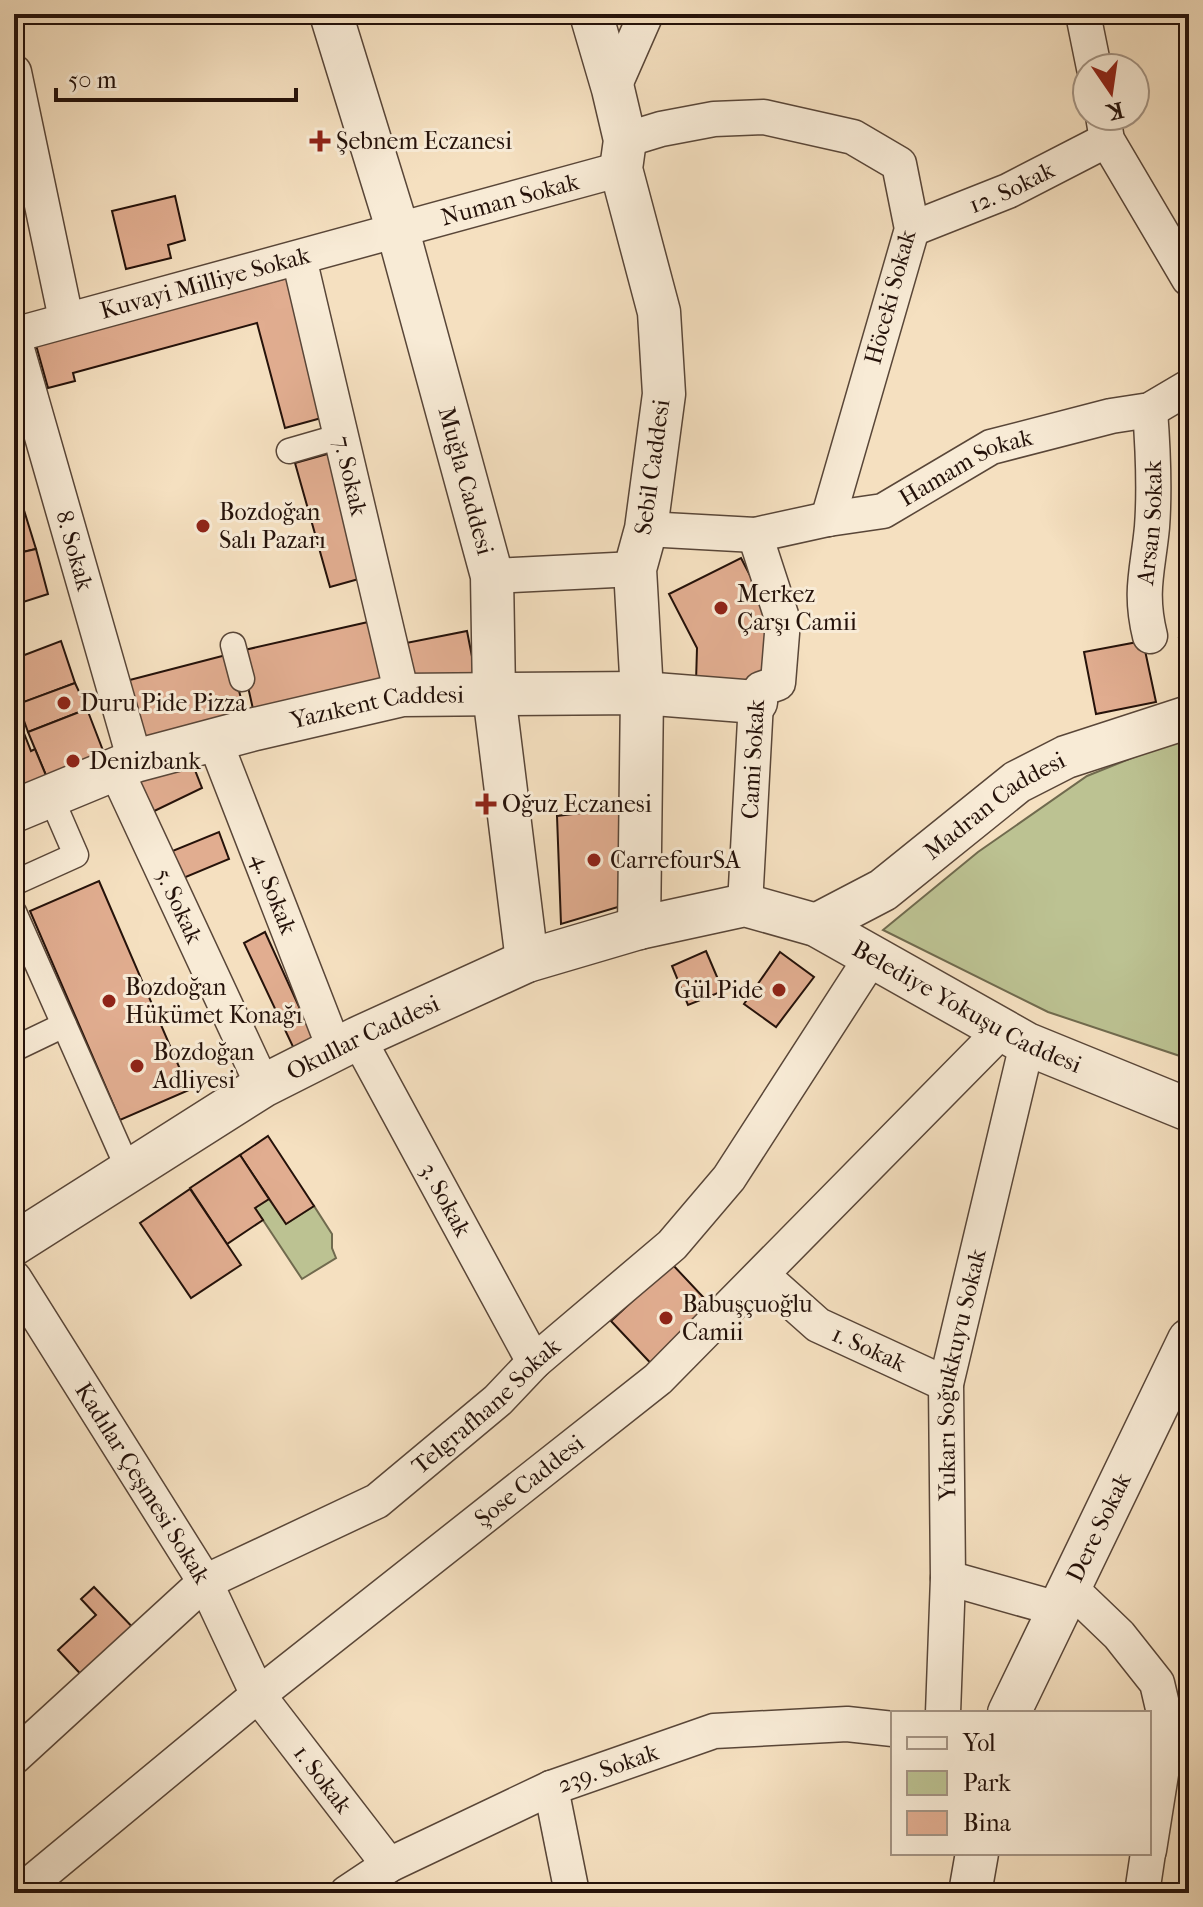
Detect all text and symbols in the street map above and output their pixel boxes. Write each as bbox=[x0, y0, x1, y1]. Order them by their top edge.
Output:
scale bar bbox=[56, 52, 296, 102]
north arrow bbox=[1071, 52, 1151, 132]
text: 50 m bbox=[68, 66, 117, 94]
text: K bbox=[1103, 96, 1126, 125]
place label: Şebnem Eczanesi bbox=[336, 127, 512, 155]
marker: Şebnem Eczanesi bbox=[311, 132, 329, 150]
street label: 12. Sokak bbox=[965, 155, 1060, 219]
street label: Numan Sokak bbox=[438, 167, 582, 232]
street label: Höceki Sokak bbox=[859, 226, 922, 367]
street label: Kuvayi Milliye Sokak bbox=[97, 241, 314, 325]
street label: Sebil Caddesi bbox=[629, 397, 675, 537]
street label: Muğla Caddesi bbox=[433, 404, 500, 558]
street label: Hamam Sokak bbox=[894, 423, 1036, 512]
street label: 7. Sokak bbox=[327, 433, 373, 519]
street label: Arsan Sokak bbox=[1131, 459, 1168, 587]
place label: Bozdoğan Salı Pazarı bbox=[219, 498, 326, 554]
street label: 8. Sokak bbox=[50, 507, 100, 594]
marker: Bozdoğan Salı Pazarı bbox=[194, 517, 212, 535]
place label: Merkez Çarşı Camii bbox=[737, 580, 857, 637]
marker: Merkez Çarşı Camii bbox=[712, 599, 730, 617]
street label: Yazıkent Caddesi bbox=[287, 680, 464, 735]
place label: Duru Pide Pizza bbox=[80, 689, 247, 717]
marker: Duru Pide Pizza bbox=[55, 694, 73, 712]
street label: Cami Sokak bbox=[736, 698, 770, 820]
street label: Madran Caddesi bbox=[918, 746, 1070, 865]
place label: Denizbank bbox=[89, 747, 201, 775]
marker: Denizbank bbox=[64, 752, 82, 770]
place label: Oğuz Eczanesi bbox=[502, 790, 652, 818]
marker: Oğuz Eczanesi bbox=[477, 795, 495, 813]
place label: CarrefourSA bbox=[610, 846, 741, 874]
street label: 4. Sokak bbox=[246, 849, 303, 939]
marker: CarrefourSA bbox=[585, 851, 603, 869]
street label: 5. Sokak bbox=[149, 863, 209, 949]
street label: Belediye Yokuşu Caddesi bbox=[848, 934, 1086, 1079]
place label: Bozdoğan Hükümet Konağı bbox=[125, 973, 303, 1029]
place label: Gül Pide bbox=[674, 976, 763, 1004]
marker: Gül Pide bbox=[770, 981, 788, 999]
street label: Okullar Caddesi bbox=[282, 989, 444, 1086]
marker: Bozdoğan Hükümet Konağı bbox=[100, 992, 118, 1010]
place label: Bozdoğan Adliyesi bbox=[152, 1038, 254, 1094]
marker: Bozdoğan Adliyesi bbox=[128, 1057, 146, 1075]
street label: 3. Sokak bbox=[414, 1158, 477, 1242]
street label: Yukarı Soğukkuyu Sokak bbox=[931, 1246, 992, 1502]
place label: Babuşçuoğlu Camii bbox=[682, 1290, 813, 1346]
marker: Babuşçuoğlu Camii bbox=[657, 1309, 675, 1327]
street label: 1. Sokak bbox=[828, 1319, 911, 1378]
street label: Telgrafhane Sokak bbox=[406, 1331, 566, 1480]
street label: Kadılar Çeşmesi Sokak bbox=[69, 1377, 217, 1589]
street label: Şose Caddesi bbox=[469, 1429, 590, 1533]
street label: Dere Sokak bbox=[1060, 1468, 1137, 1586]
legend bbox=[891, 1711, 1151, 1855]
text: Yol bbox=[962, 1729, 996, 1757]
street label: 239. Sokak bbox=[554, 1737, 662, 1799]
street label: 1. Sokak bbox=[288, 1739, 358, 1819]
text: Park bbox=[963, 1769, 1011, 1797]
text: Bina bbox=[963, 1809, 1012, 1837]

